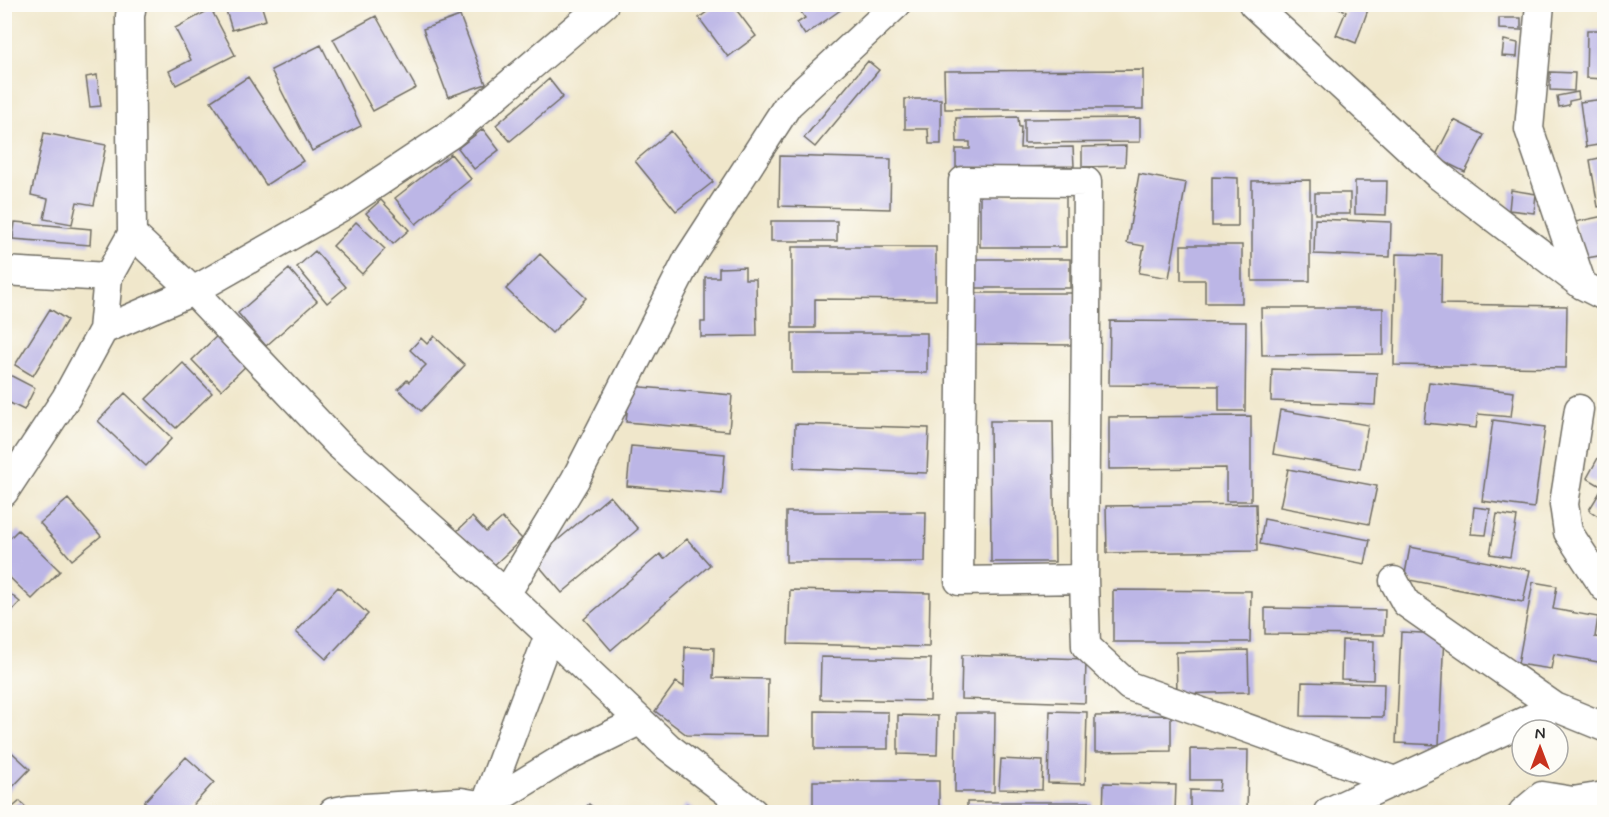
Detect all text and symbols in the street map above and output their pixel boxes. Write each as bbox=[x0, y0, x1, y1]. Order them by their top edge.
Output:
north arrow bbox=[1510, 718, 1570, 778]
text: N bbox=[1535, 724, 1545, 745]

